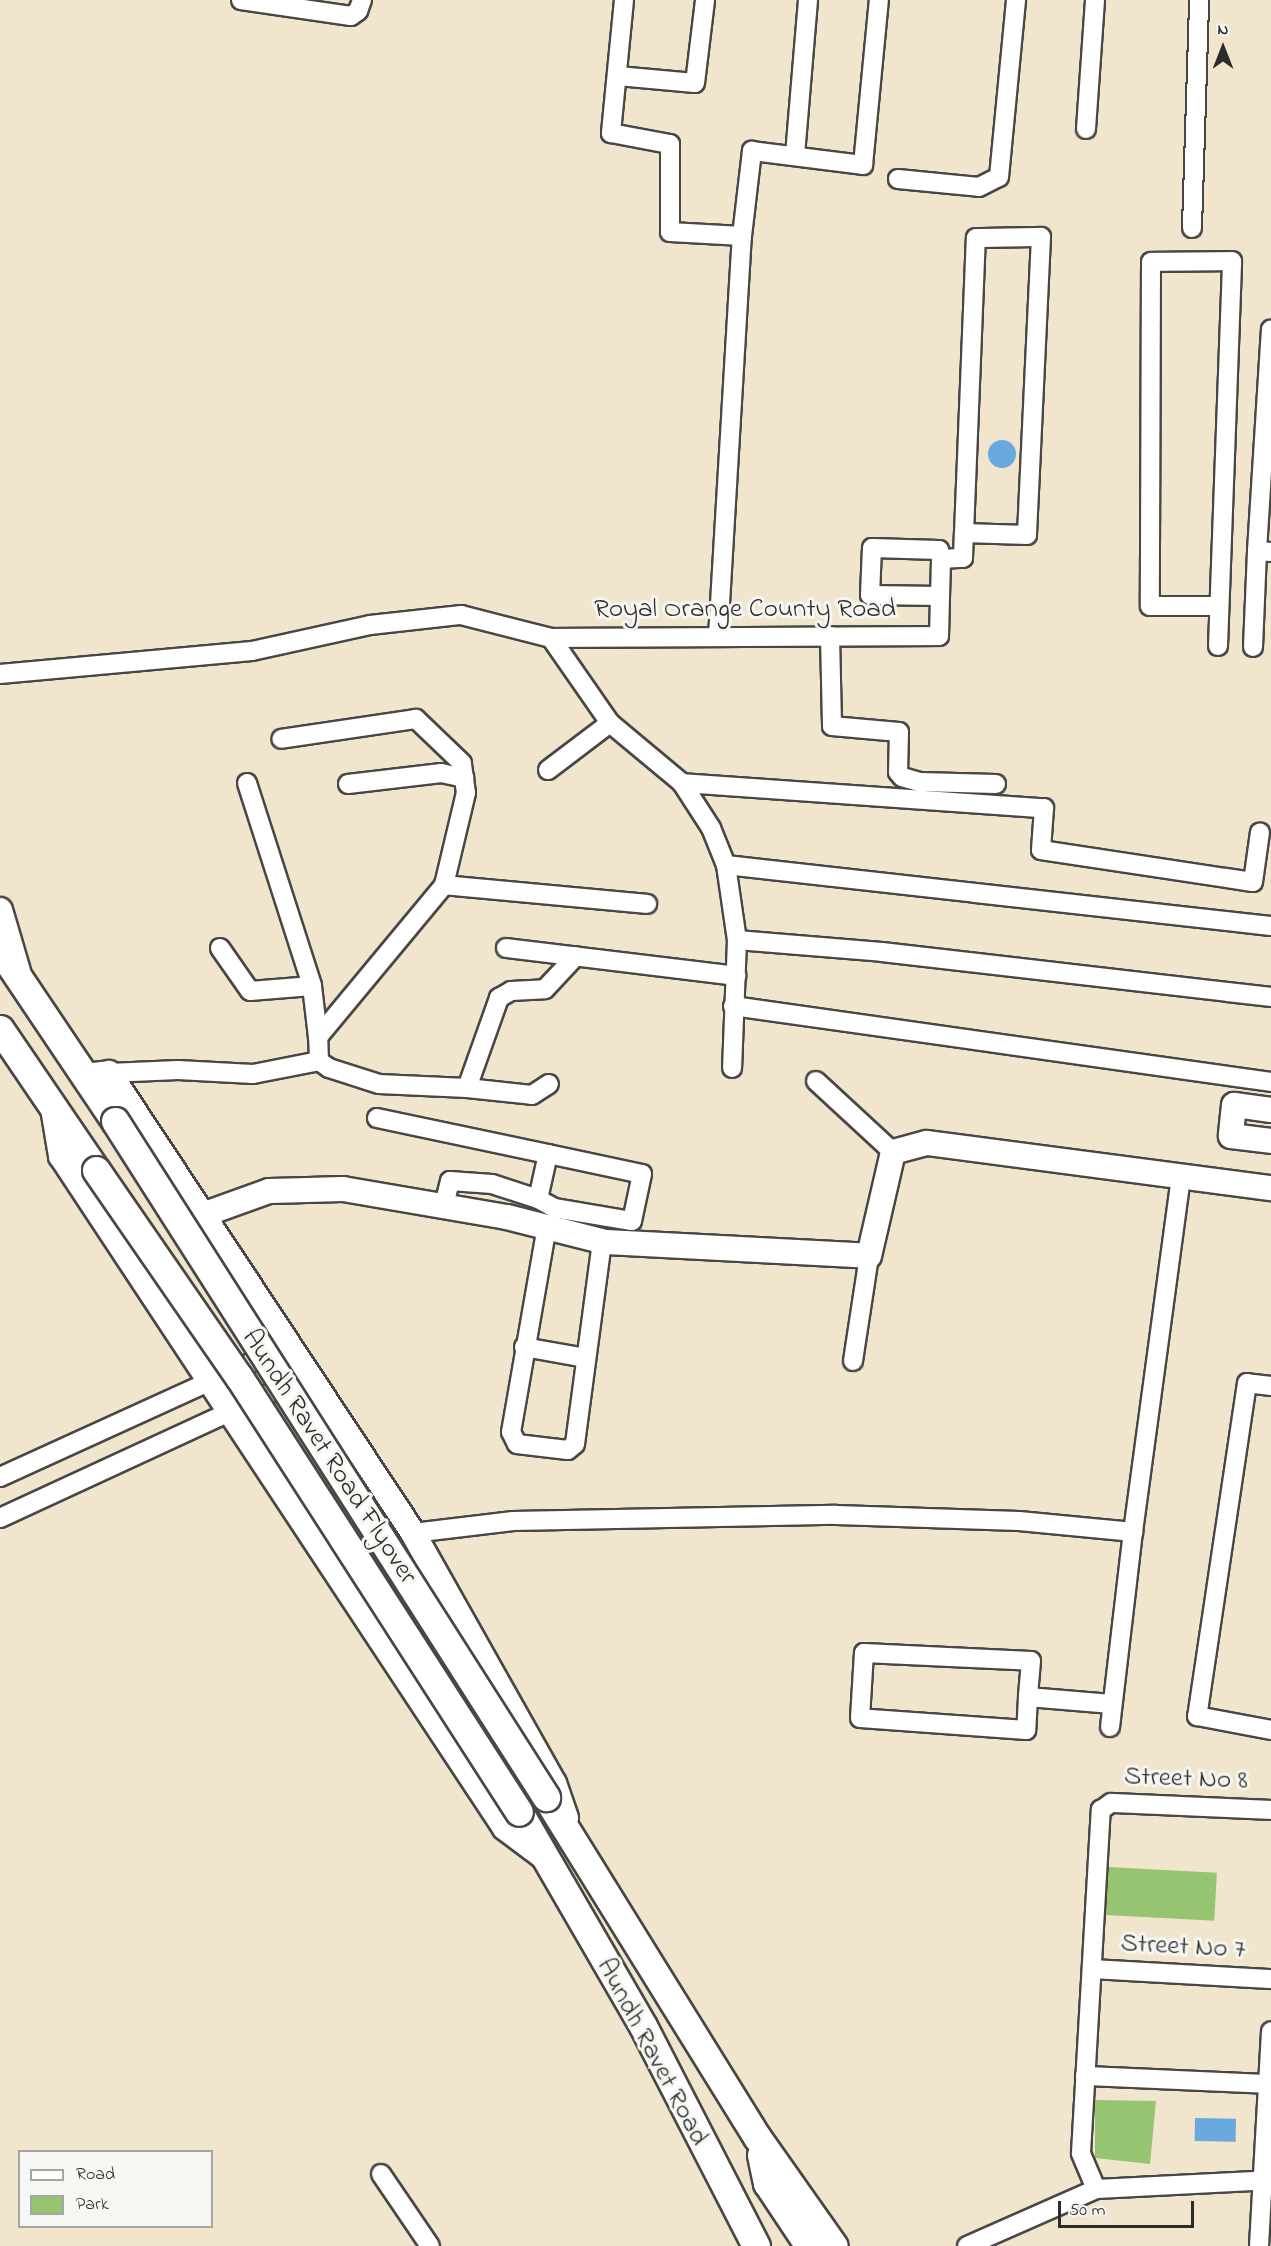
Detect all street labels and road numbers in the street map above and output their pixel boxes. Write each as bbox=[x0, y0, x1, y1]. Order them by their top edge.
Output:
street label: Royal Orange County Road bbox=[594, 594, 896, 626]
street label: Aundh Ravet Road Flyover bbox=[234, 1323, 424, 1591]
street label: Street No 8 bbox=[1124, 1761, 1248, 1797]
street label: Street No 7 bbox=[1120, 1928, 1246, 1966]
street label: Aundh Ravet Road bbox=[589, 1953, 715, 2151]

